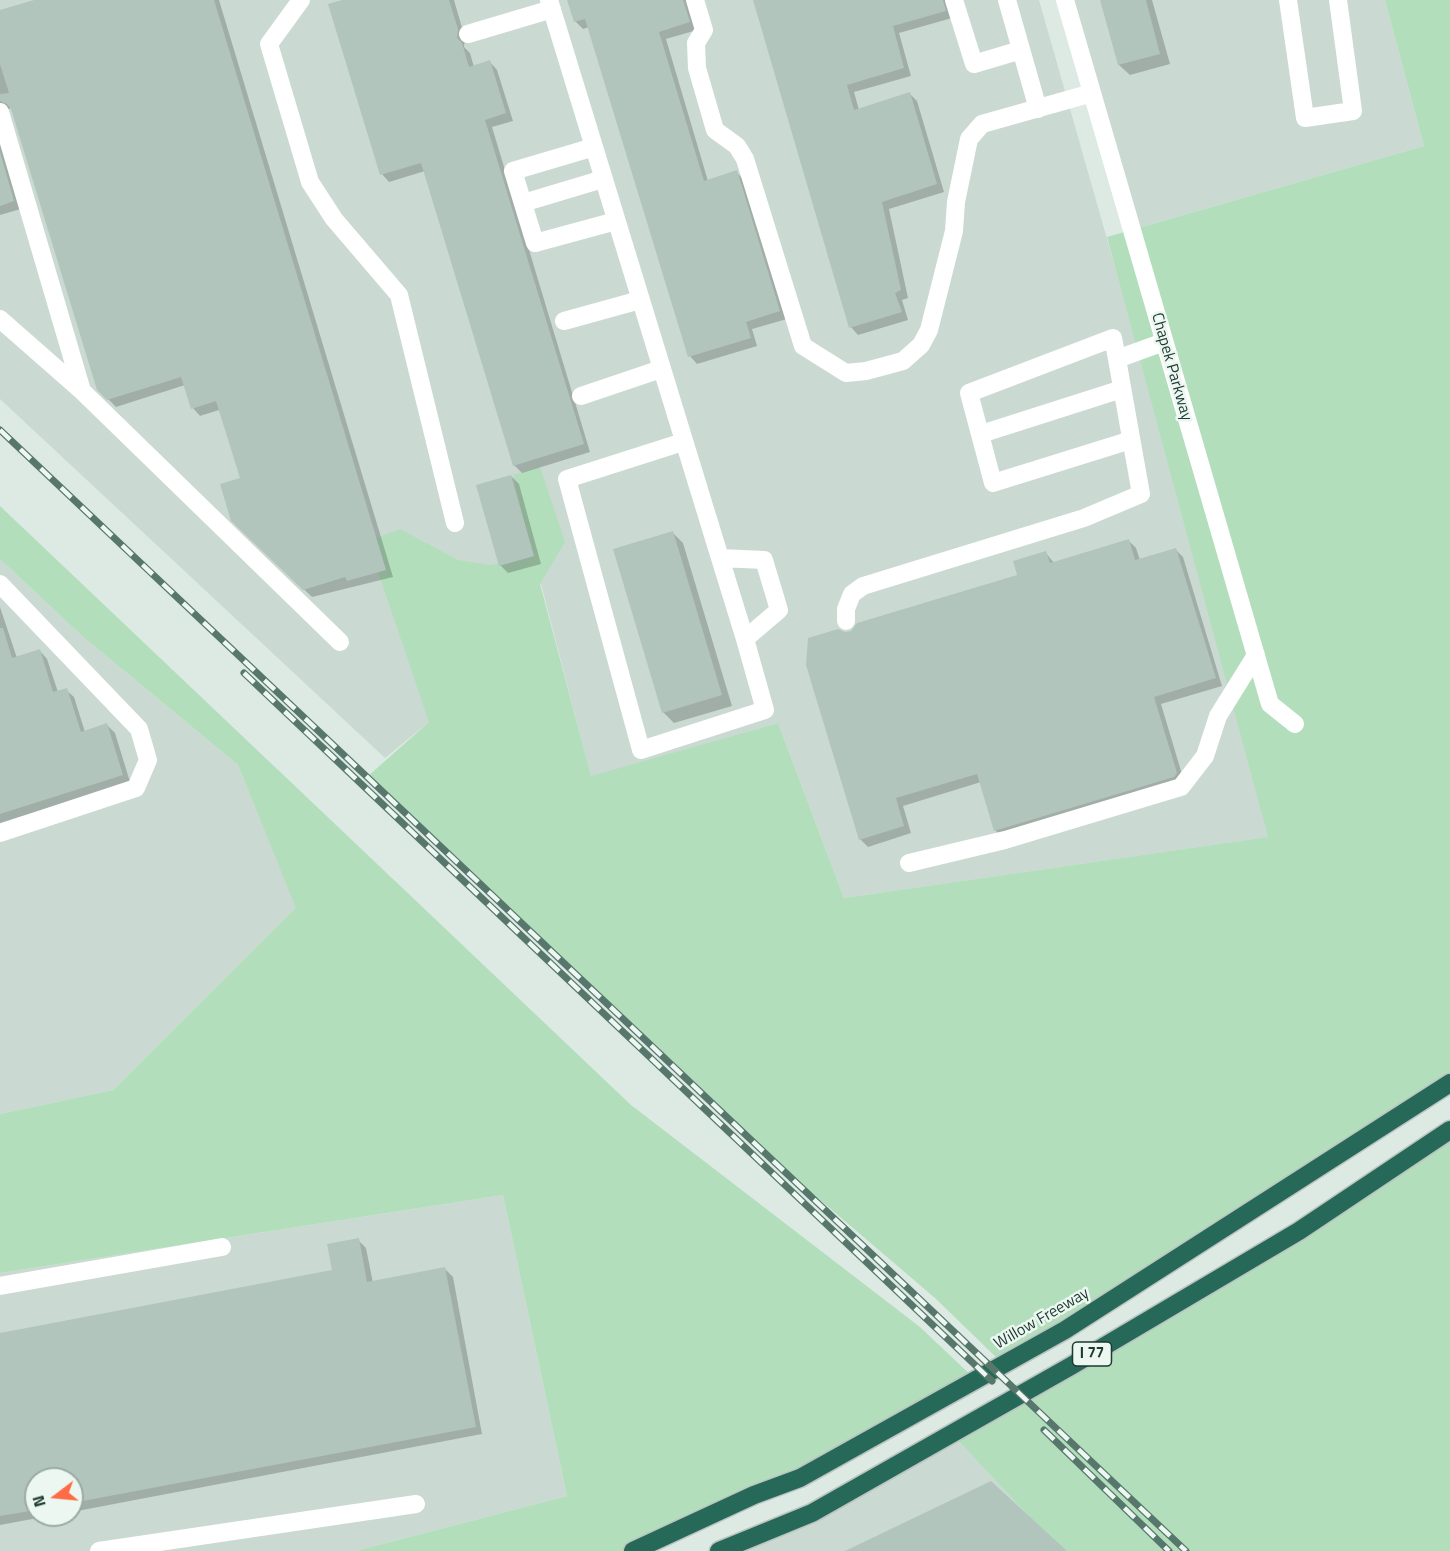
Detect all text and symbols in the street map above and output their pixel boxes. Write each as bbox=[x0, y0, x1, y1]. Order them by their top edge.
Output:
street label: Chapek Parkway bbox=[1146, 311, 1196, 423]
street label: Willow Freeway bbox=[991, 1284, 1093, 1354]
road number: I 77 bbox=[1072, 1342, 1112, 1366]
north arrow bbox=[24, 1467, 84, 1527]
text: N bbox=[26, 1493, 52, 1510]

